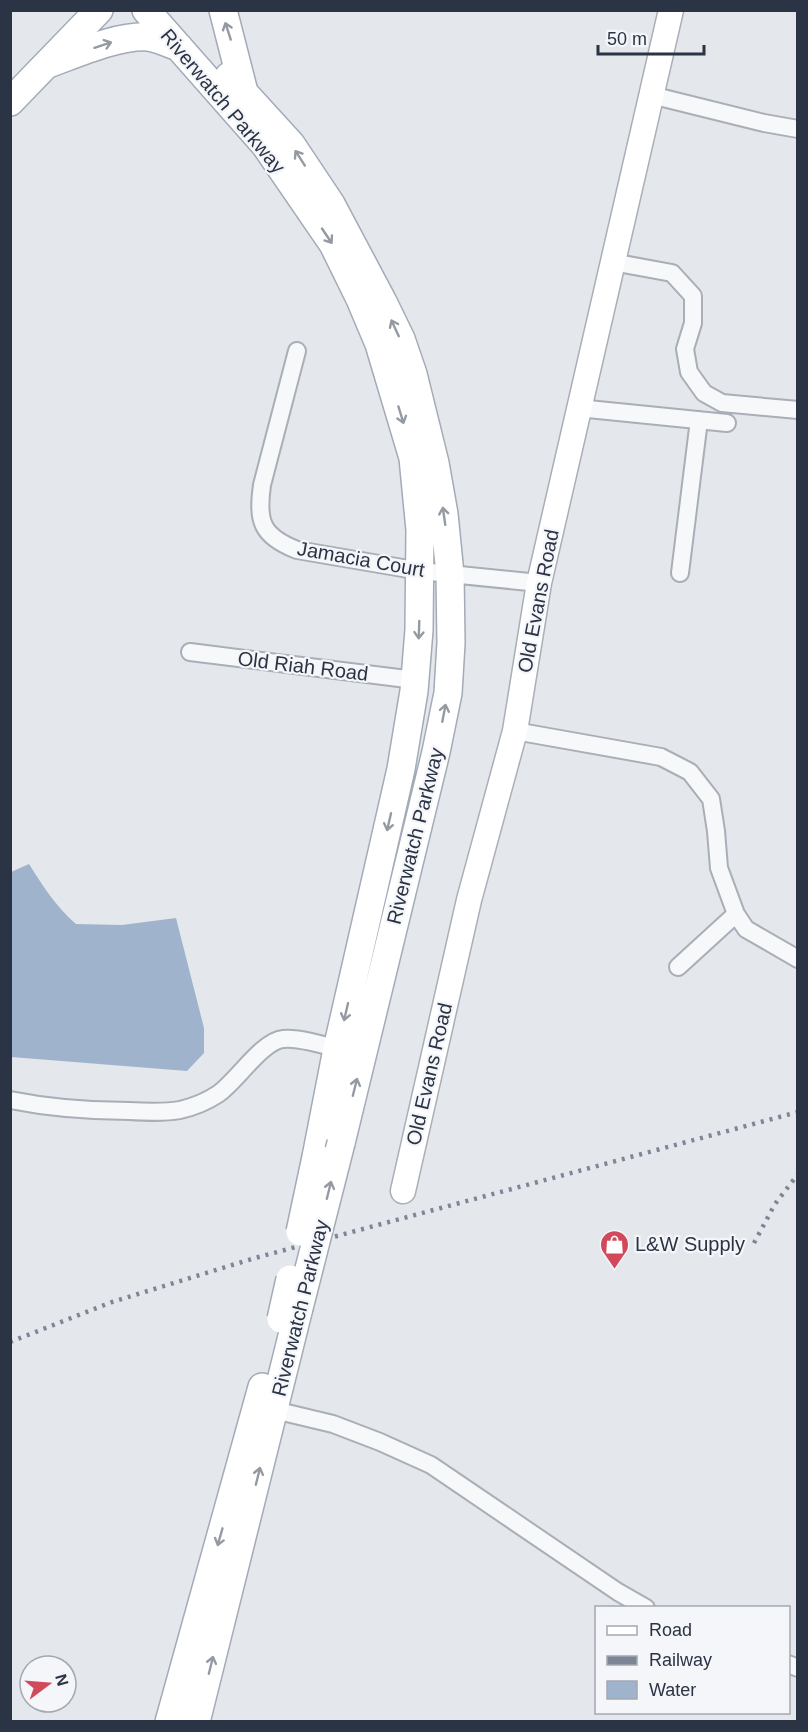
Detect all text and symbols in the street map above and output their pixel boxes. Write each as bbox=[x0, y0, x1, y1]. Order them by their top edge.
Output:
scale bar bbox=[598, 18, 704, 56]
one-way arrow bbox=[222, 22, 233, 41]
street label: Riverwatch Parkway bbox=[156, 25, 290, 177]
text: 50 m bbox=[607, 29, 647, 49]
one-way arrow bbox=[93, 39, 112, 50]
one-way arrow bbox=[294, 150, 306, 166]
one-way arrow bbox=[321, 227, 333, 243]
one-way arrow bbox=[389, 319, 401, 337]
one-way arrow bbox=[396, 405, 407, 424]
one-way arrow bbox=[439, 506, 450, 526]
street label: Old Evans Road bbox=[513, 527, 563, 675]
street label: Jamacia Court bbox=[296, 537, 427, 581]
one-way arrow bbox=[413, 619, 424, 639]
street label: Old Riah Road bbox=[237, 647, 369, 685]
one-way arrow bbox=[439, 704, 450, 723]
street label: Riverwatch Parkway bbox=[382, 745, 448, 927]
one-way arrow bbox=[383, 812, 395, 831]
street label: Old Evans Road bbox=[402, 1001, 456, 1147]
one-way arrow bbox=[340, 1002, 351, 1021]
one-way arrow bbox=[349, 1077, 361, 1096]
one-way arrow bbox=[323, 1181, 335, 1200]
street label: Riverwatch Parkway bbox=[267, 1217, 333, 1399]
shop icon: L&W Supply bbox=[598, 1228, 630, 1270]
place label: L&W Supply bbox=[635, 1233, 745, 1255]
one-way arrow bbox=[253, 1466, 264, 1485]
one-way arrow bbox=[214, 1528, 225, 1547]
legend bbox=[595, 1606, 790, 1714]
text: Road bbox=[649, 1620, 692, 1640]
text: Railway bbox=[649, 1650, 712, 1670]
north arrow bbox=[18, 1654, 78, 1714]
one-way arrow bbox=[205, 1656, 217, 1675]
text: N bbox=[52, 1672, 72, 1688]
text: Water bbox=[649, 1680, 696, 1700]

